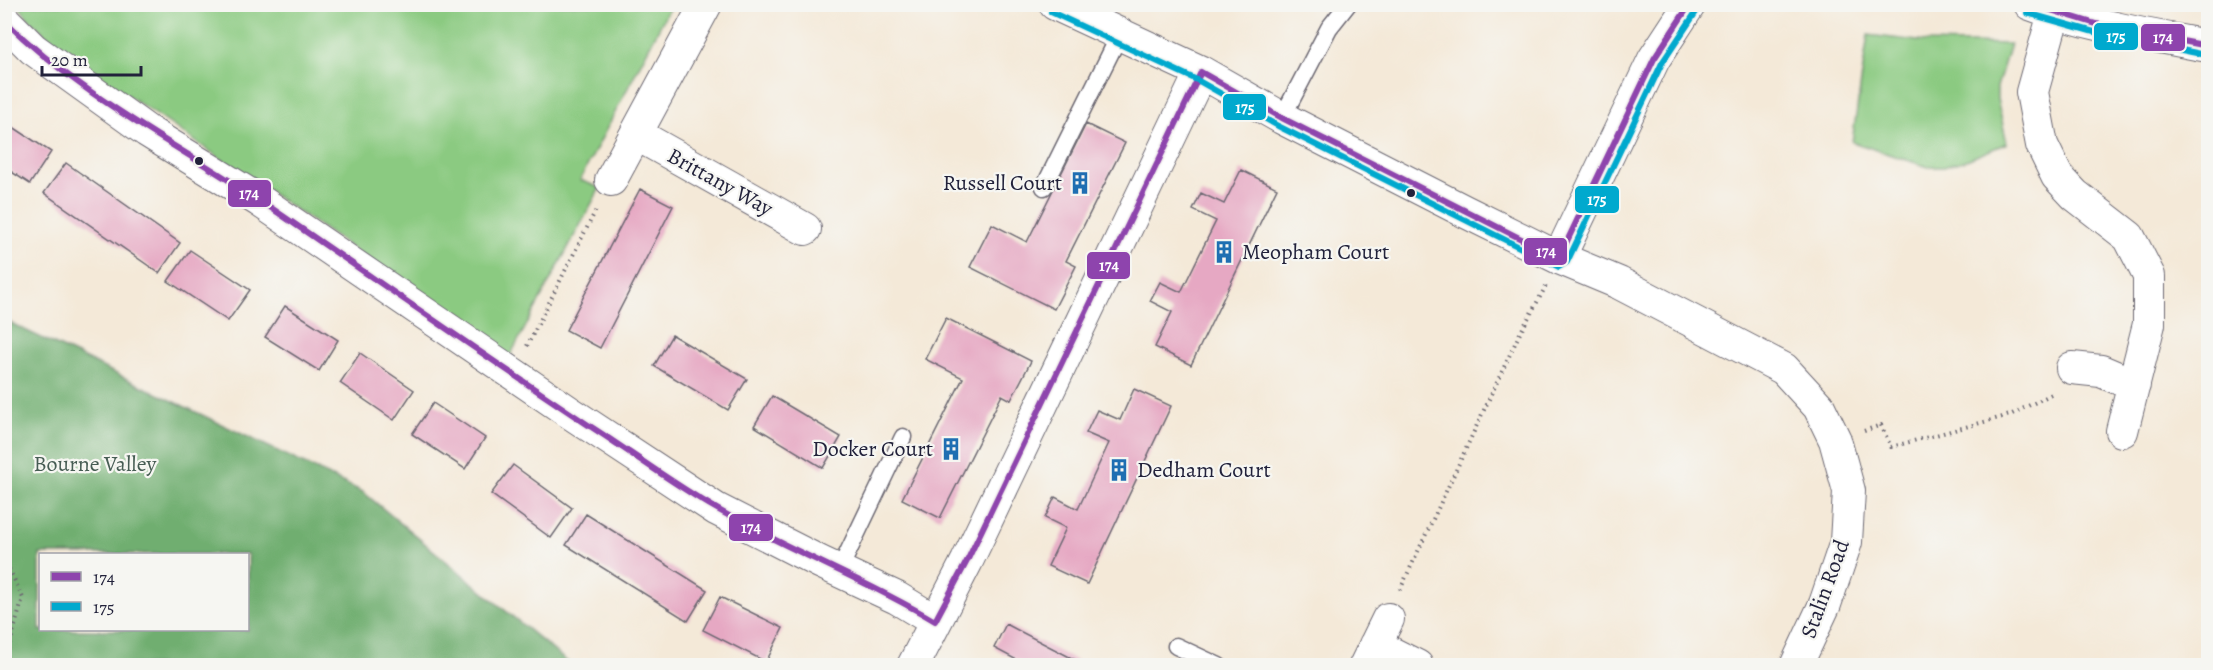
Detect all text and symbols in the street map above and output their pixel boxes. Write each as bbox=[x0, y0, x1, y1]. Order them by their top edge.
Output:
line badge: 175 bbox=[2093, 22, 2139, 51]
line badge: 174 bbox=[2140, 23, 2186, 52]
text: 175 bbox=[2106, 26, 2126, 48]
text: 174 bbox=[2153, 27, 2174, 49]
scale bar bbox=[42, 39, 141, 77]
text: 20 m bbox=[51, 48, 88, 72]
line badge: 175 bbox=[1222, 93, 1267, 121]
text: 175 bbox=[1235, 97, 1255, 119]
street label: Brittany Way bbox=[662, 141, 778, 223]
unlabelled marker bbox=[193, 155, 205, 167]
place label: Russell Court bbox=[943, 168, 1062, 198]
building icon: Russell Court bbox=[1067, 170, 1093, 196]
line badge: 174 bbox=[227, 179, 272, 208]
text: 174 bbox=[239, 183, 260, 205]
line badge: 175 bbox=[1574, 185, 1620, 214]
unlabelled marker bbox=[1405, 187, 1417, 199]
text: 175 bbox=[1587, 189, 1607, 211]
place label: Meopham Court bbox=[1242, 237, 1389, 267]
line badge: 174 bbox=[1523, 237, 1568, 266]
building icon: Meopham Court bbox=[1211, 239, 1237, 265]
text: 174 bbox=[1536, 241, 1557, 263]
line badge: 174 bbox=[1086, 251, 1131, 280]
text: 174 bbox=[1099, 255, 1120, 277]
place label: Docker Court bbox=[812, 434, 933, 464]
building icon: Docker Court bbox=[938, 436, 964, 462]
park label: Bourne Valley bbox=[34, 449, 157, 479]
place label: Dedham Court bbox=[1137, 455, 1271, 485]
building icon: Dedham Court bbox=[1106, 457, 1132, 483]
line badge: 174 bbox=[728, 513, 774, 542]
text: 174 bbox=[741, 517, 762, 539]
street label: Stalin Road bbox=[1793, 535, 1857, 643]
legend bbox=[39, 553, 249, 631]
text: 174 bbox=[93, 565, 115, 589]
text: 175 bbox=[93, 595, 114, 619]

